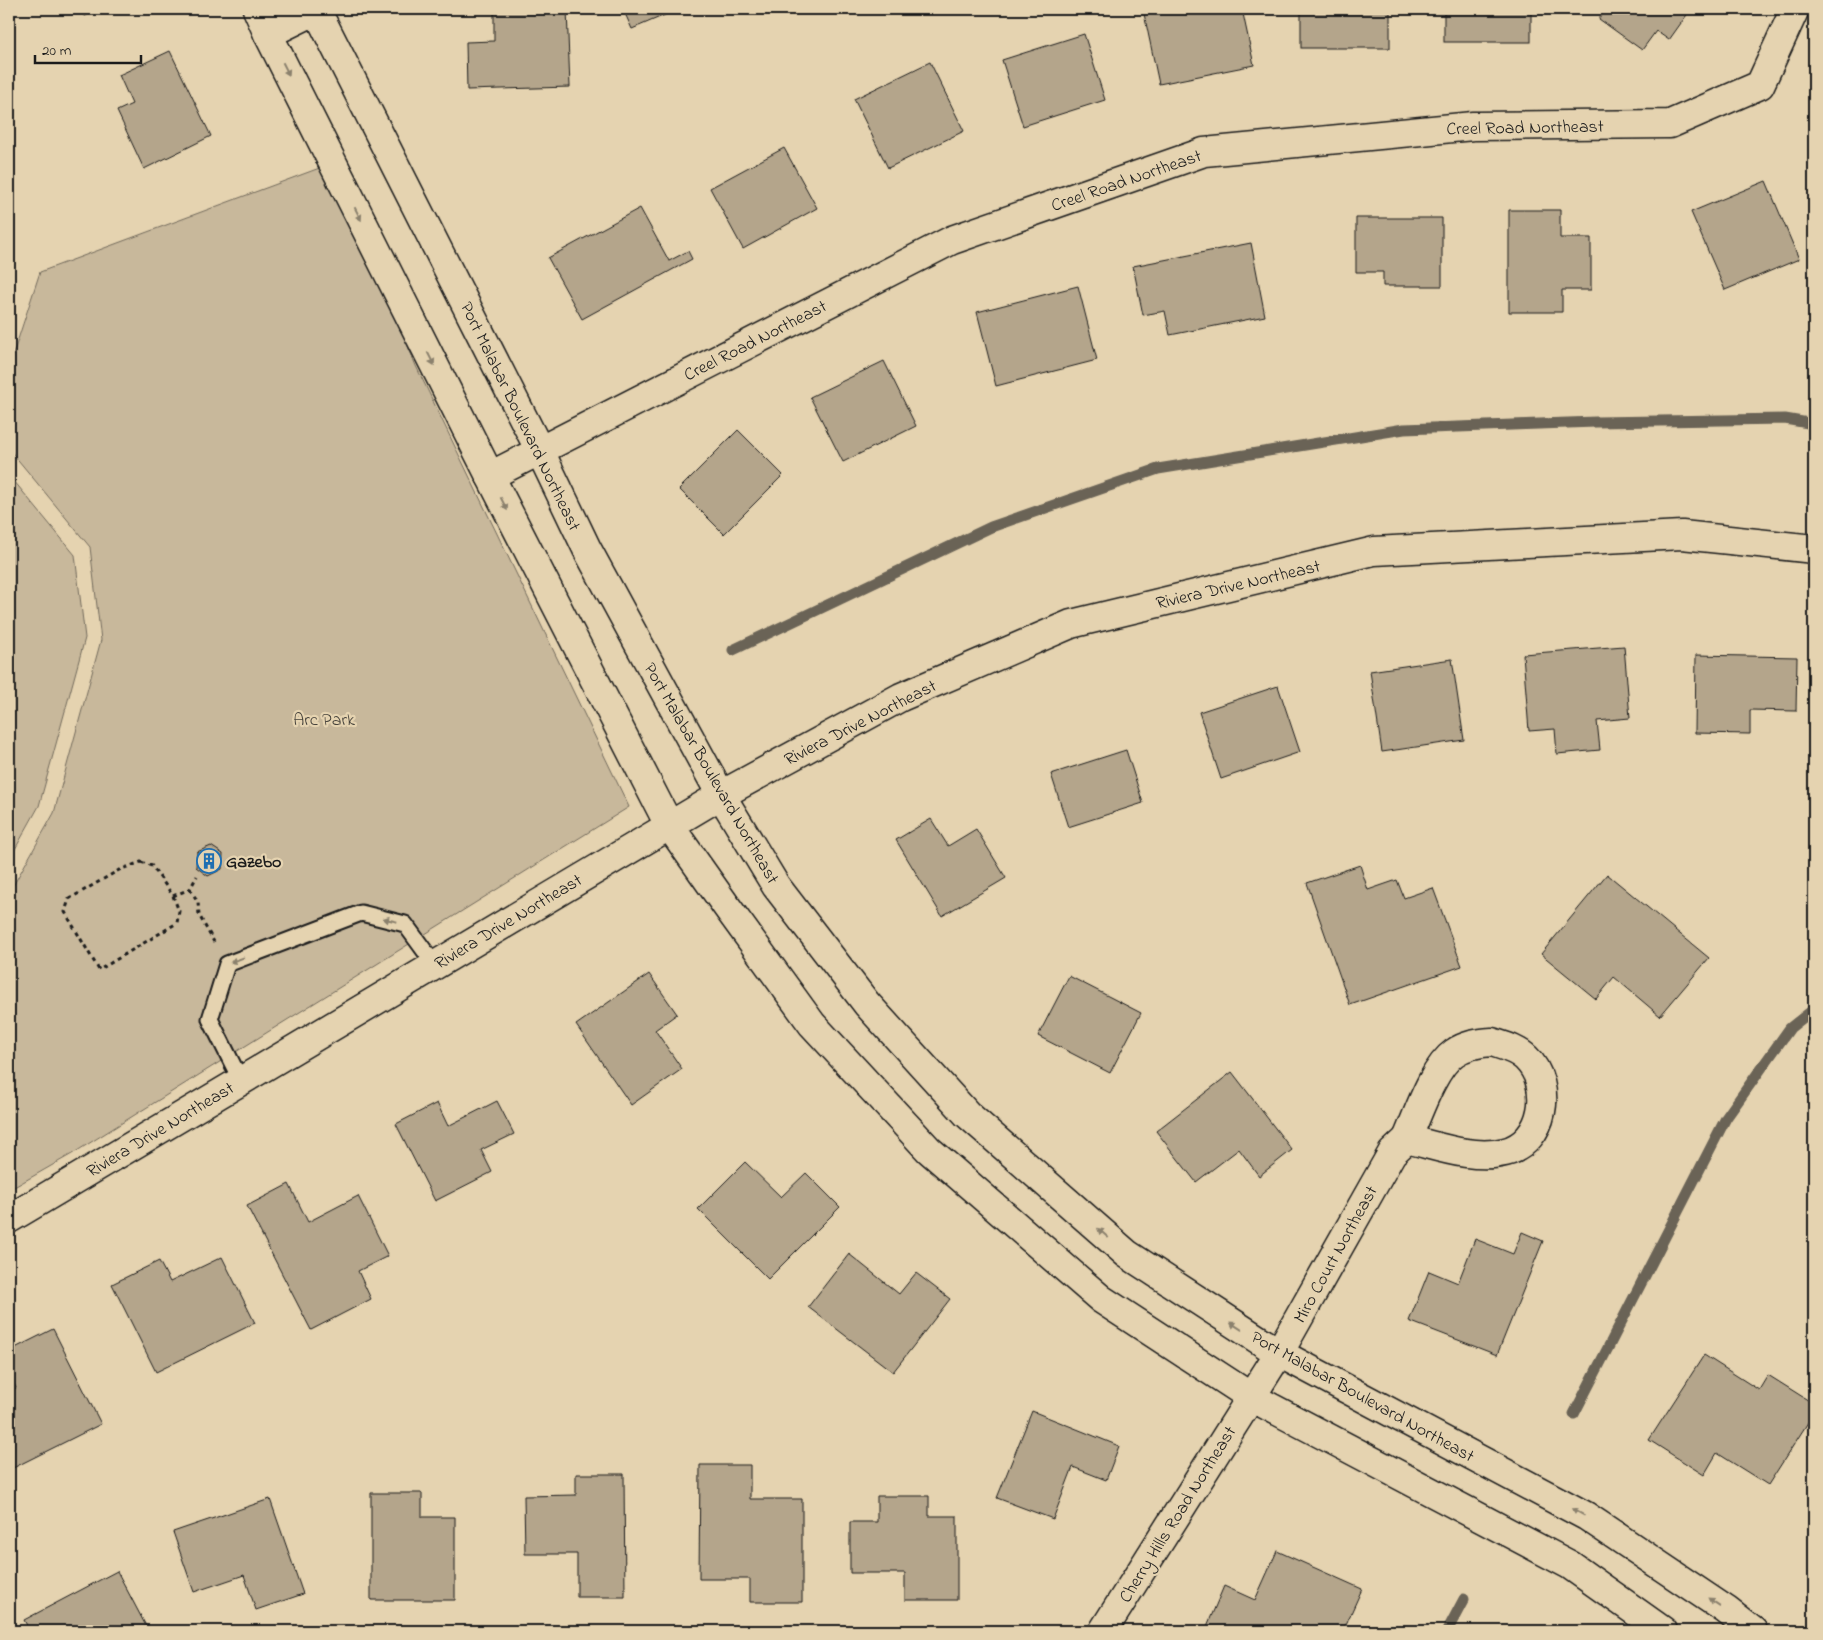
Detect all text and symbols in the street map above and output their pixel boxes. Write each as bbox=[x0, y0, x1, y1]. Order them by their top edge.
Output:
scale bar bbox=[35, 32, 141, 64]
text: 20 m bbox=[42, 40, 72, 62]
one-way arrow bbox=[281, 61, 290, 76]
street label: Creel Road Northeast bbox=[1446, 115, 1604, 143]
street label: Creel Road Northeast bbox=[1048, 144, 1205, 220]
one-way arrow bbox=[354, 207, 362, 221]
street label: Creel Road Northeast bbox=[680, 294, 832, 389]
street label: Port Malabar Boulevard Northeast bbox=[452, 298, 586, 536]
one-way arrow bbox=[427, 352, 435, 366]
one-way arrow bbox=[500, 497, 508, 512]
street label: Riviera Drive Northeast bbox=[1154, 554, 1323, 618]
street label: Port Malabar Boulevard Northeast bbox=[636, 658, 784, 890]
street label: Riviera Drive Northeast bbox=[780, 674, 942, 774]
park label: Arc Park bbox=[293, 708, 355, 734]
building icon: Gazebo bbox=[196, 848, 222, 874]
place label: Gazebo bbox=[226, 850, 281, 876]
street label: Riviera Drive Northeast bbox=[430, 868, 588, 977]
one-way arrow bbox=[383, 916, 398, 924]
one-way arrow bbox=[229, 956, 244, 964]
street label: Riviera Drive Northeast bbox=[82, 1076, 240, 1185]
street label: Miro Court Northeast bbox=[1288, 1181, 1385, 1329]
one-way arrow bbox=[1097, 1227, 1109, 1239]
one-way arrow bbox=[1229, 1321, 1243, 1330]
street label: Port Malabar Boulevard Northeast bbox=[1246, 1325, 1478, 1470]
street label: Cherry Hills Road Northeast bbox=[1114, 1422, 1244, 1608]
one-way arrow bbox=[1571, 1508, 1586, 1516]
one-way arrow bbox=[1707, 1597, 1721, 1607]

